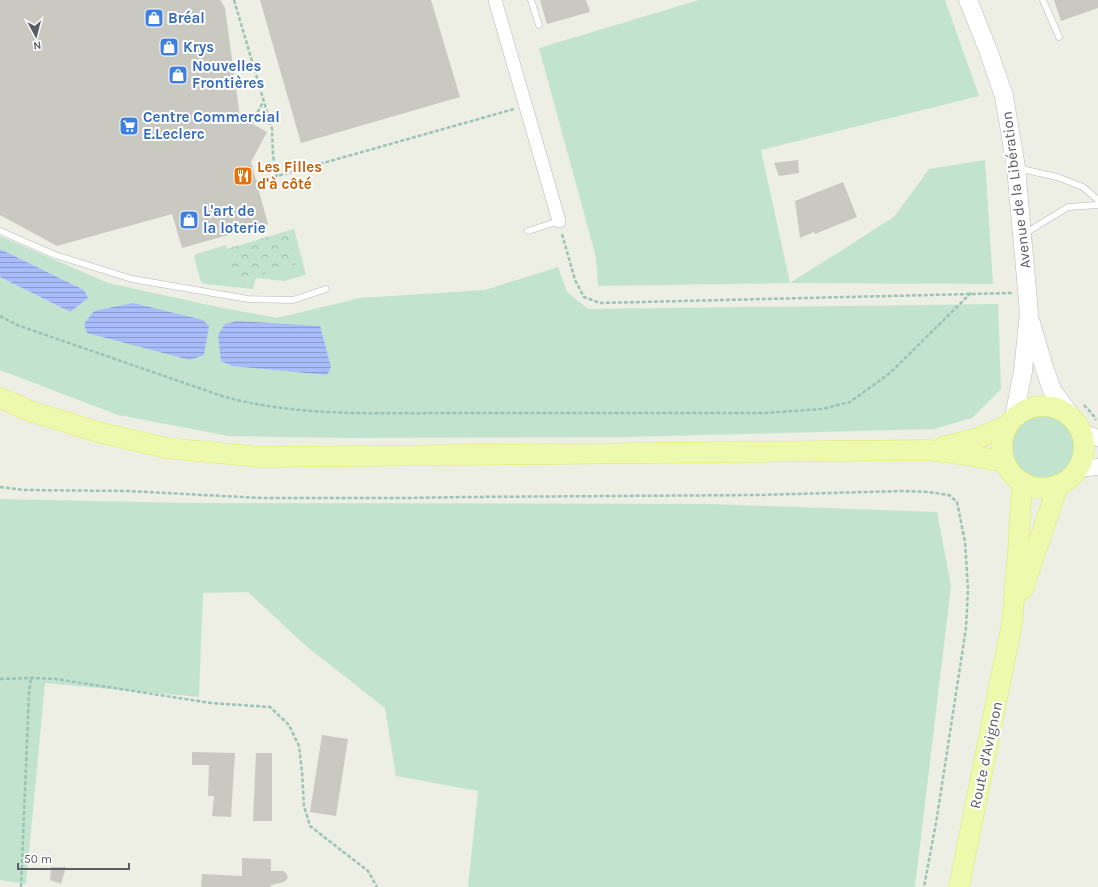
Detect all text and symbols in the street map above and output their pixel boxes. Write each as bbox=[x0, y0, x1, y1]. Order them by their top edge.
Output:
shop icon: Bréal bbox=[143, 7, 165, 29]
place label: Bréal bbox=[168, 9, 205, 27]
north arrow bbox=[16, 16, 56, 56]
shop icon: Krys bbox=[158, 36, 180, 58]
text: N bbox=[32, 38, 42, 52]
place label: Krys bbox=[183, 38, 214, 56]
place label: Nouvelles Frontières bbox=[192, 57, 265, 92]
shop icon: Nouvelles Frontières bbox=[167, 64, 189, 86]
place label: Centre Commercial E.Leclerc bbox=[143, 108, 280, 143]
street label: Avenue de la Libération bbox=[997, 110, 1035, 270]
supermarket icon: Centre Commercial E.Leclerc bbox=[118, 115, 140, 137]
place label: Les Filles d'à côté bbox=[257, 158, 322, 193]
restaurant icon: Les Filles d'à côté bbox=[232, 165, 254, 187]
place label: L'art de la loterie bbox=[203, 202, 266, 237]
shop icon: L'art de la loterie bbox=[178, 209, 200, 231]
street label: Route d'Avignon bbox=[966, 700, 1006, 810]
scale bar bbox=[18, 845, 129, 871]
text: 50 m bbox=[24, 852, 52, 866]

